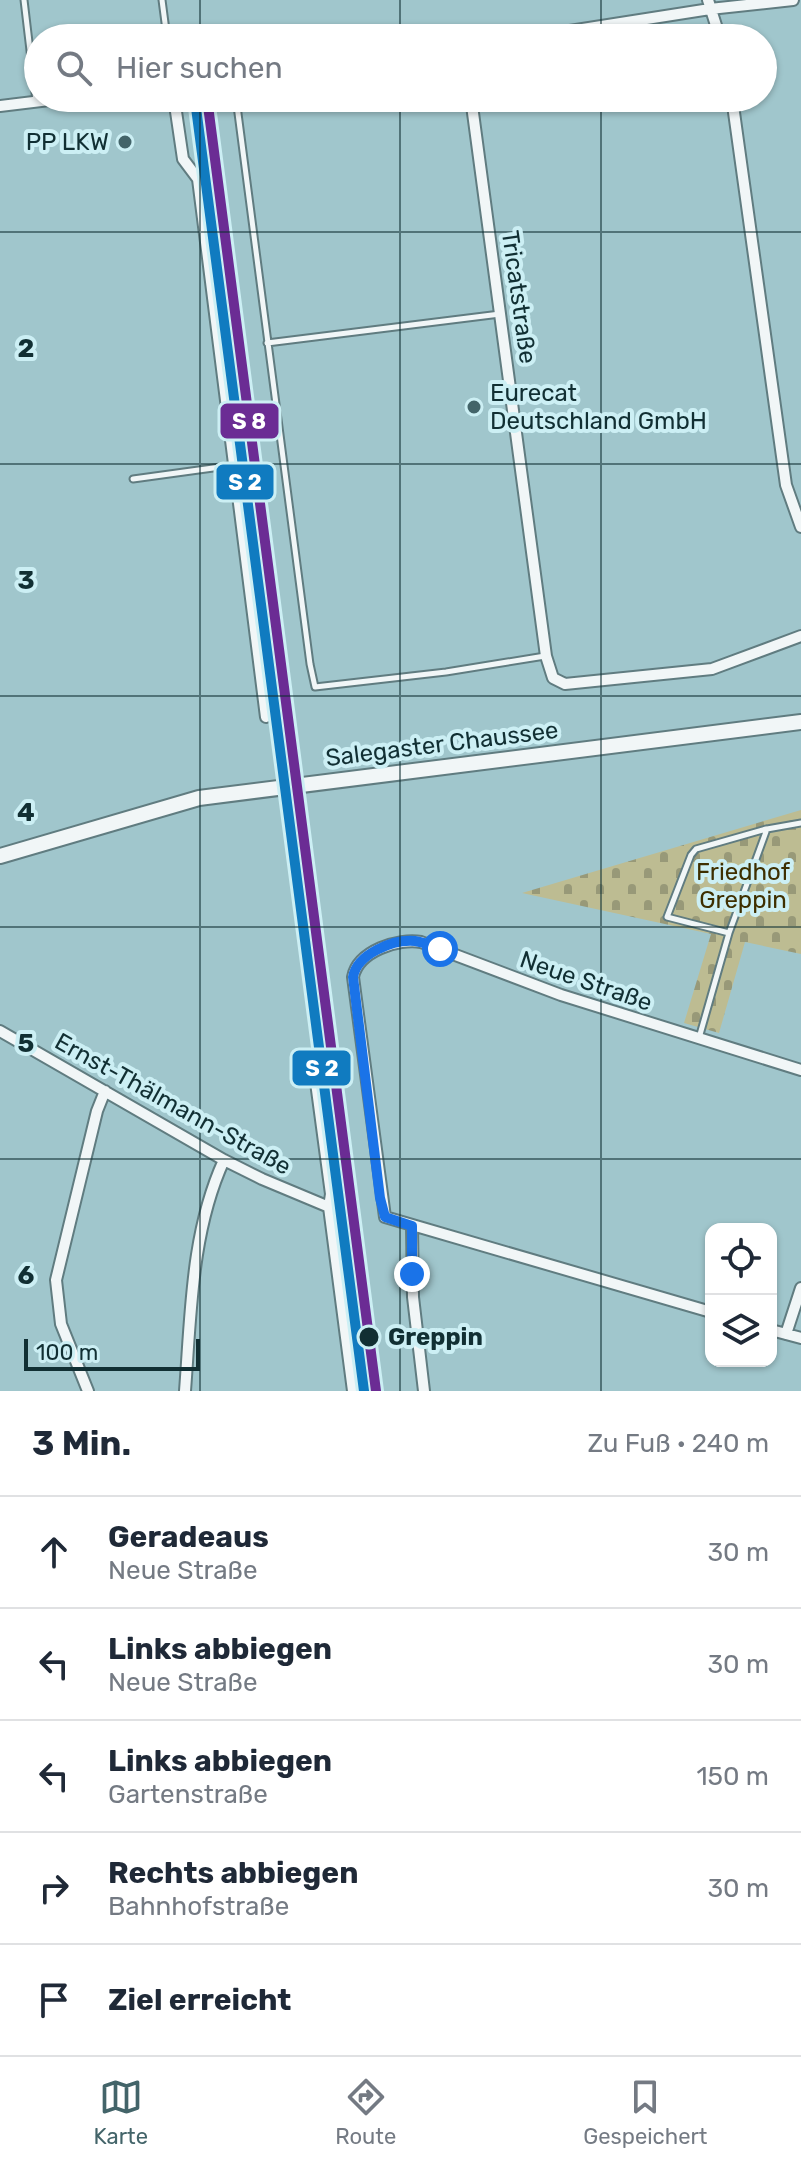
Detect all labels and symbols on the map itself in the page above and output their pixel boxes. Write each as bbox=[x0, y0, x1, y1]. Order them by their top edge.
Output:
place label: PP LKW bbox=[26, 128, 109, 156]
marker: PP LKW bbox=[116, 133, 134, 151]
street label: Tricatstraße bbox=[496, 229, 542, 365]
text: 2 bbox=[18, 333, 34, 364]
place label: Eurecat Deutschland GmbH bbox=[490, 379, 707, 435]
marker: Eurecat Deutschland GmbH bbox=[465, 398, 483, 416]
line badge: S 8 bbox=[219, 402, 280, 440]
text: S 8 bbox=[232, 408, 266, 435]
line badge: S 2 bbox=[215, 463, 275, 501]
text: S 2 bbox=[228, 469, 262, 496]
text: 3 bbox=[17, 565, 35, 596]
street label: Salegaster Chaussee bbox=[324, 716, 560, 772]
text: 4 bbox=[17, 797, 35, 828]
park label: Friedhof Greppin bbox=[696, 858, 791, 914]
route start bbox=[422, 931, 458, 967]
street label: Neue Straße bbox=[516, 945, 656, 1017]
street label: Ernst-Thälmann-Straße bbox=[50, 1027, 296, 1181]
text: 5 bbox=[18, 1028, 34, 1059]
line badge: S 2 bbox=[291, 1049, 352, 1087]
text: S 2 bbox=[305, 1055, 339, 1082]
route end bbox=[394, 1256, 430, 1292]
text: 6 bbox=[18, 1260, 35, 1291]
place label: Greppin bbox=[388, 1323, 483, 1351]
marker: Greppin bbox=[357, 1325, 381, 1349]
scale bar bbox=[24, 1335, 200, 1371]

